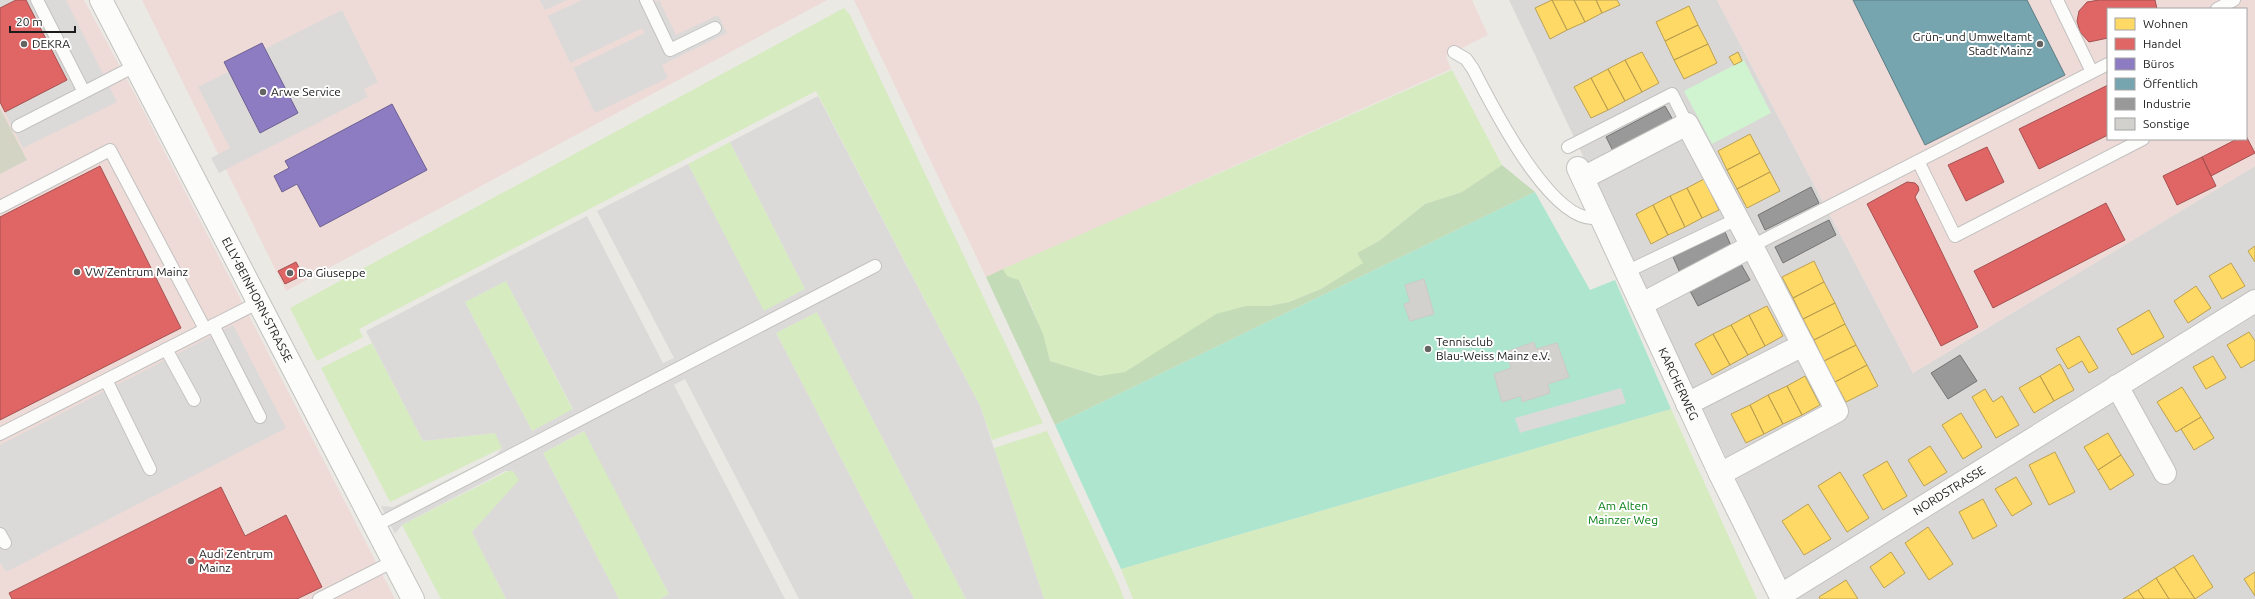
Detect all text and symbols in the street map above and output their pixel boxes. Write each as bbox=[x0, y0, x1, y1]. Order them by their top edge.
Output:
scale bar bbox=[10, 8, 75, 34]
legend bbox=[2107, 8, 2247, 140]
text: 20 m bbox=[16, 15, 43, 28]
text: Wohnen bbox=[2143, 17, 2188, 30]
place label: Grün- und Umweltamt Stadt Mainz bbox=[1913, 30, 2032, 57]
place label: DEKRA bbox=[32, 37, 70, 50]
text: Handel bbox=[2143, 37, 2181, 50]
marker: DEKRA bbox=[19, 39, 29, 49]
marker: Grün- und Umweltamt Stadt Mainz bbox=[2035, 39, 2045, 49]
text: Büros bbox=[2143, 57, 2174, 70]
text: Öffentlich bbox=[2143, 77, 2198, 90]
place label: Arwe Service bbox=[271, 85, 341, 98]
marker: Arwe Service bbox=[258, 87, 268, 97]
text: Industrie bbox=[2143, 97, 2191, 110]
text: Sonstige bbox=[2143, 117, 2190, 130]
street label: ELLY-BEINHORN-STRASSE bbox=[220, 235, 296, 364]
place label: VW Zentrum Mainz bbox=[85, 265, 189, 278]
place label: Da Giuseppe bbox=[298, 266, 366, 279]
marker: VW Zentrum Mainz bbox=[72, 267, 82, 277]
marker: Da Giuseppe bbox=[285, 268, 295, 278]
place label: Tennisclub Blau-Weiss Mainz e.V. bbox=[1436, 335, 1550, 362]
marker: Tennisclub Blau-Weiss Mainz e.V. bbox=[1423, 344, 1433, 354]
street label: KARCHERWEG bbox=[1656, 345, 1701, 422]
street label: NORDSTRASSE bbox=[1911, 463, 1987, 517]
park label: Am Alten Mainzer Weg bbox=[1588, 499, 1658, 526]
place label: Audi Zentrum Mainz bbox=[199, 547, 273, 574]
marker: Audi Zentrum Mainz bbox=[186, 556, 196, 566]

